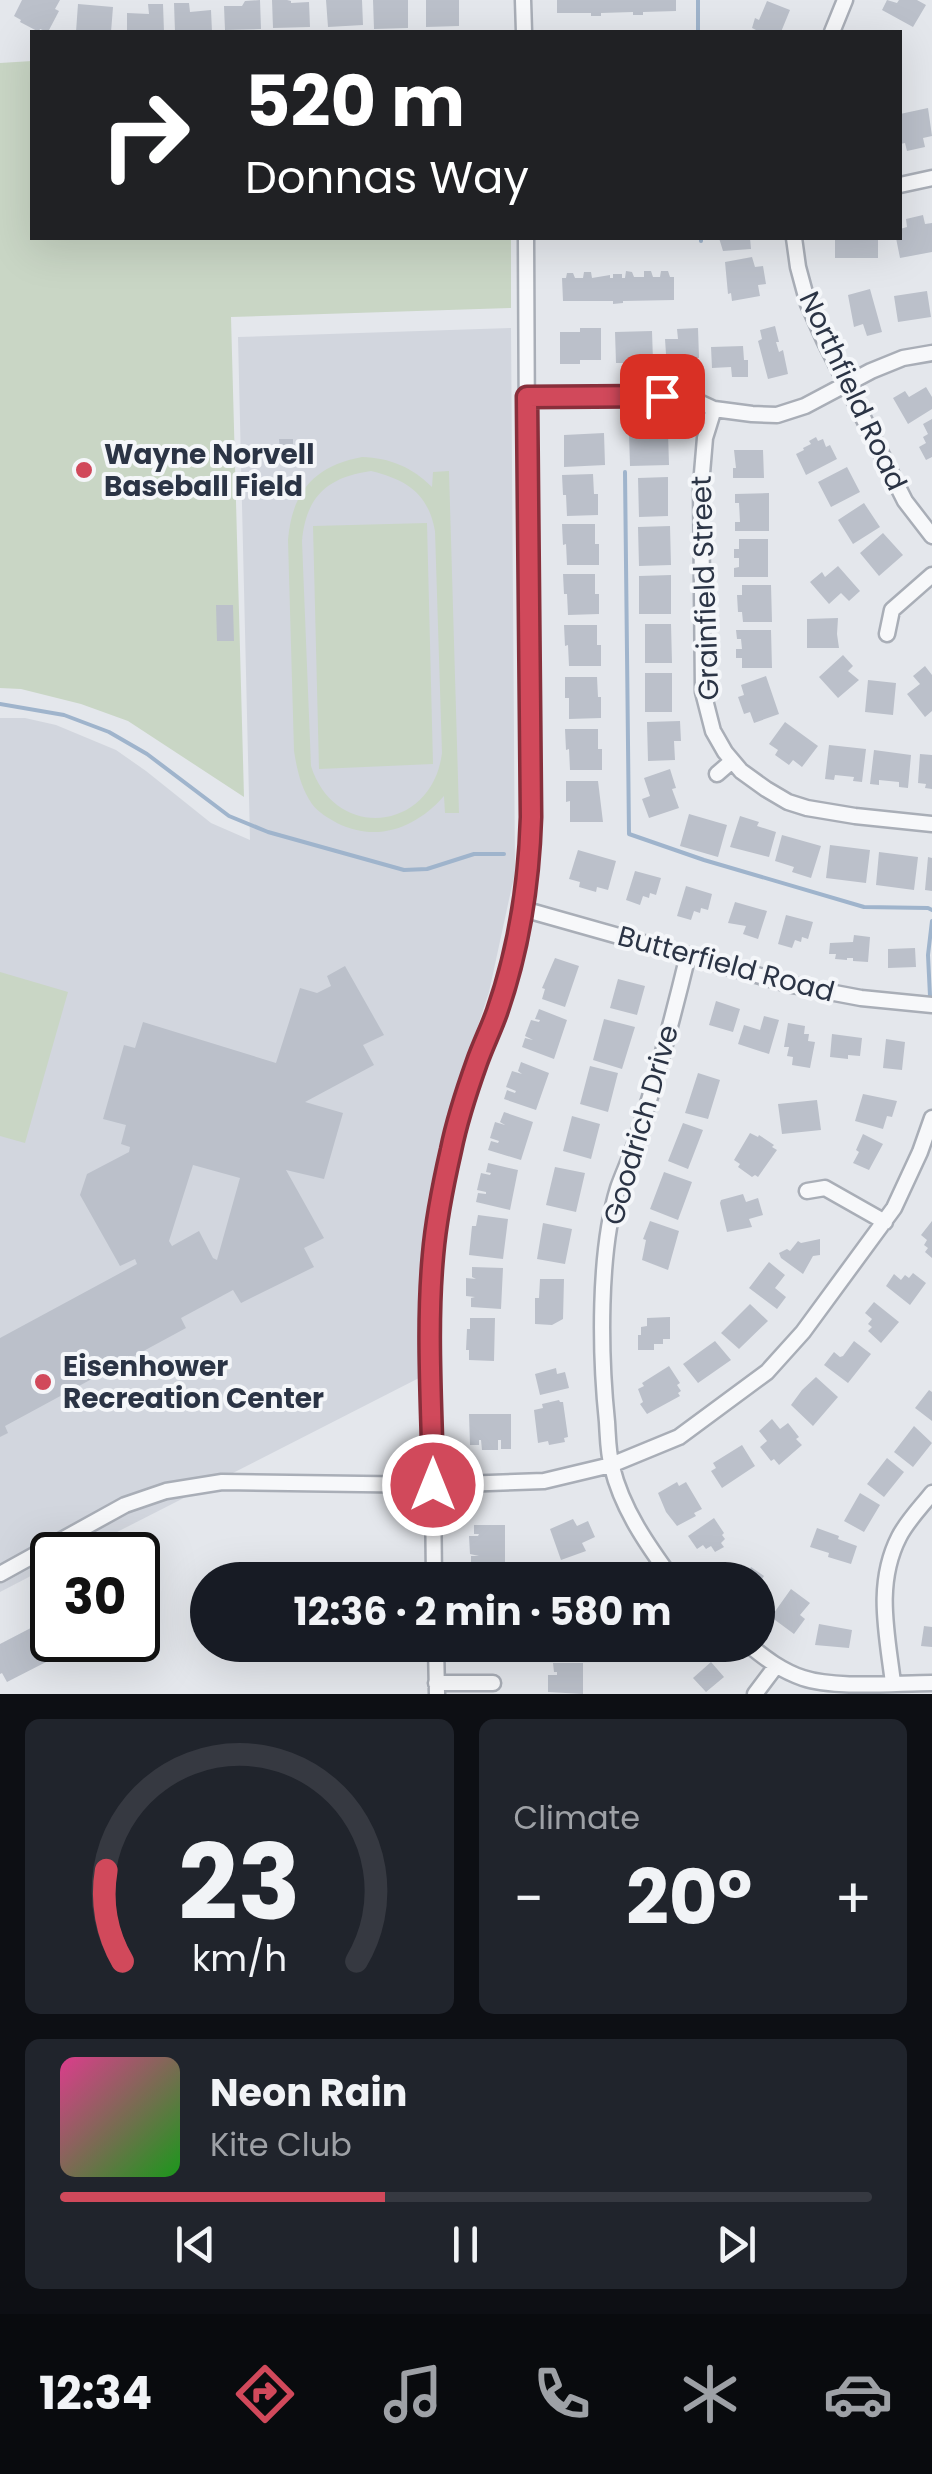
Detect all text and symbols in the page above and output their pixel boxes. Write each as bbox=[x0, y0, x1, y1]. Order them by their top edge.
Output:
text: 520 m bbox=[245, 52, 465, 151]
icon: right bbox=[80, 70, 210, 200]
text: Donnas Way bbox=[245, 146, 529, 209]
street label: Northfield Road bbox=[790, 285, 916, 497]
pin bbox=[620, 354, 705, 439]
icon: arrive bbox=[635, 369, 690, 424]
place label: Wayne Norvell Baseball Field bbox=[104, 435, 314, 506]
marker: Wayne Norvell Baseball Field bbox=[73, 459, 95, 481]
street label: Grainfield Street bbox=[682, 475, 728, 701]
street label: Butterfield Road bbox=[613, 916, 839, 1012]
street label: Goodrich Drive bbox=[594, 1020, 688, 1230]
place label: Eisenhower Recreation Center bbox=[63, 1347, 324, 1418]
marker: Eisenhower Recreation Center bbox=[32, 1371, 54, 1393]
position arrow bbox=[381, 1433, 485, 1537]
speed limit sign: 30 bbox=[30, 1532, 160, 1662]
text: 12:36 · 2 min · 580 m bbox=[293, 1585, 672, 1638]
text: Climate bbox=[514, 1795, 640, 1840]
text: 23 bbox=[178, 1810, 300, 1955]
text: 20° bbox=[626, 1845, 752, 1950]
text: − bbox=[514, 1860, 544, 1937]
text: + bbox=[834, 1860, 872, 1937]
text: km/h bbox=[192, 1933, 287, 1984]
text: Neon Rain bbox=[210, 2066, 407, 2119]
text: Kite Club bbox=[210, 2122, 352, 2167]
icon: previous bbox=[168, 2217, 223, 2272]
icon: pause bbox=[438, 2217, 493, 2272]
icon: next bbox=[709, 2217, 764, 2272]
icon: directions bbox=[230, 2359, 300, 2429]
icon: music bbox=[378, 2359, 448, 2429]
icon: phone bbox=[527, 2359, 597, 2429]
icon: climate bbox=[675, 2359, 745, 2429]
icon: car bbox=[823, 2359, 893, 2429]
text: 12:34 bbox=[39, 2362, 152, 2425]

